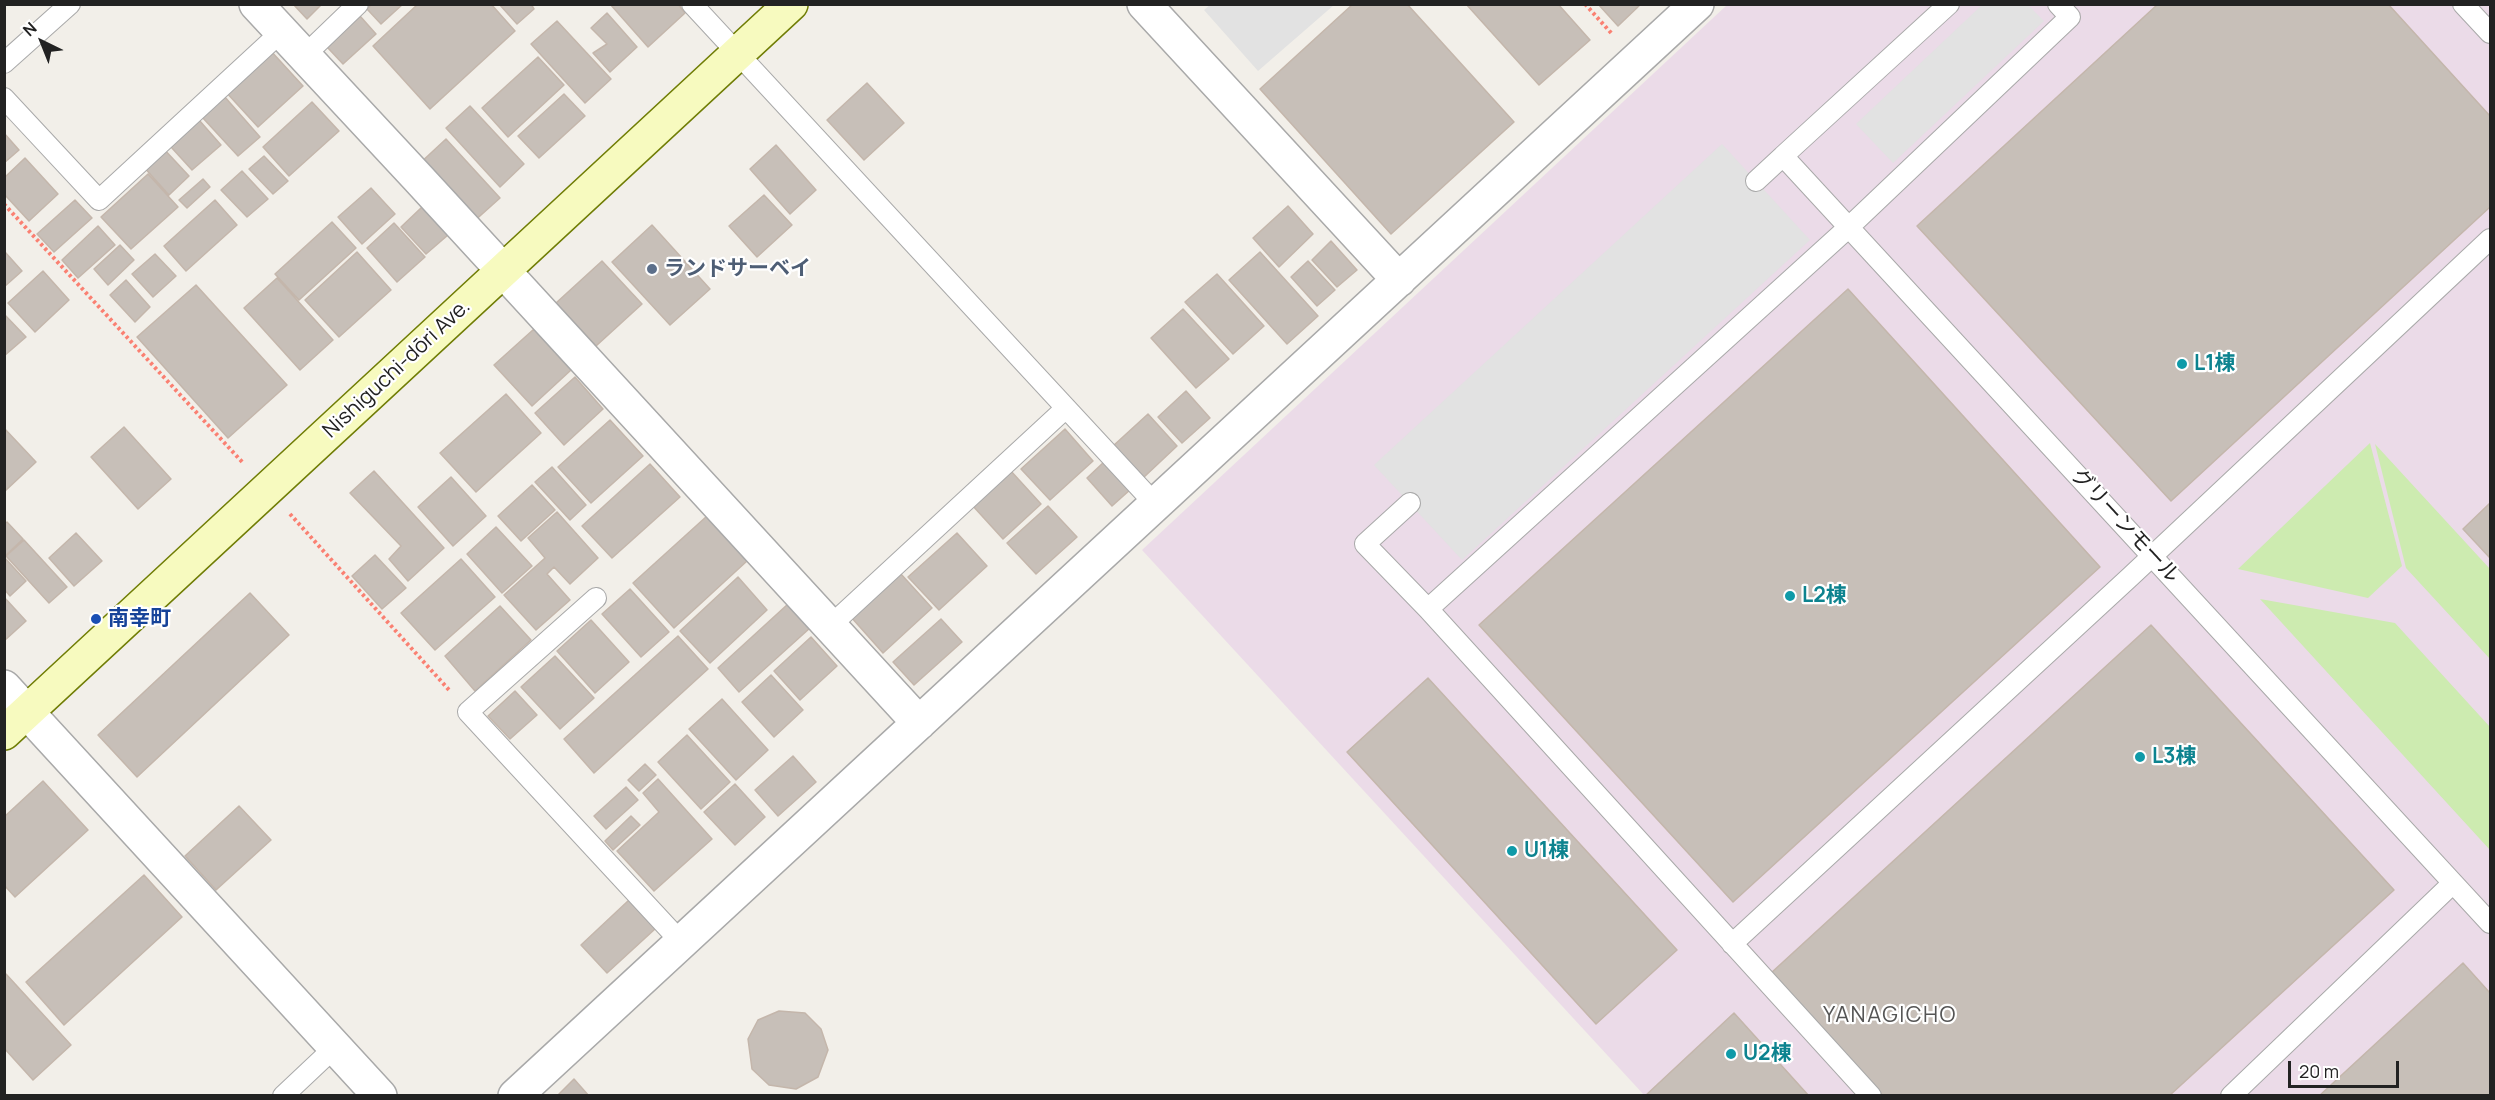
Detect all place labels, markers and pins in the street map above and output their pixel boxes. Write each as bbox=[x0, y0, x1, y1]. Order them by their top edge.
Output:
place label: ランドサーベイ bbox=[664, 256, 811, 282]
marker: ランドサーベイ bbox=[645, 262, 659, 276]
place label: L1棟 bbox=[2194, 351, 2235, 377]
marker: L1棟 bbox=[2175, 357, 2189, 371]
place label: L2棟 bbox=[1802, 583, 1847, 609]
marker: L2棟 bbox=[1783, 589, 1797, 603]
place label: 南幸町 bbox=[108, 606, 171, 632]
marker: 南幸町 bbox=[89, 612, 103, 626]
place label: L3棟 bbox=[2152, 744, 2196, 770]
marker: L3棟 bbox=[2133, 750, 2147, 764]
place label: U1棟 bbox=[1524, 838, 1569, 864]
marker: U1棟 bbox=[1505, 844, 1519, 858]
place label: U2棟 bbox=[1743, 1041, 1792, 1067]
marker: U2棟 bbox=[1724, 1047, 1738, 1061]

